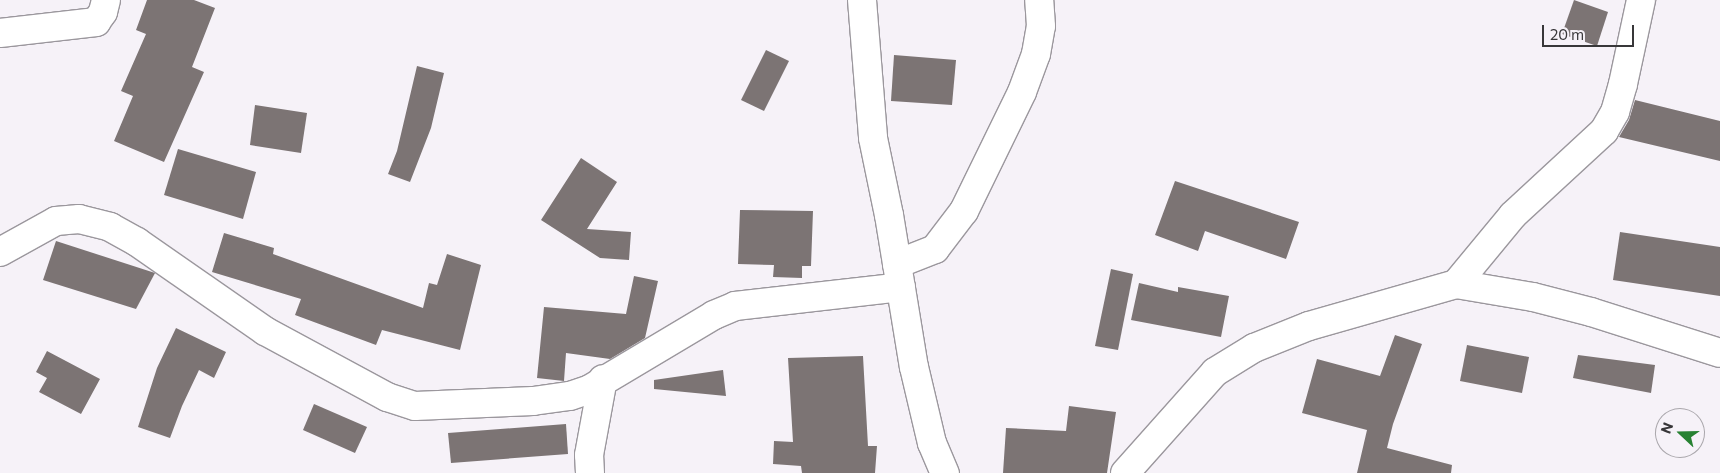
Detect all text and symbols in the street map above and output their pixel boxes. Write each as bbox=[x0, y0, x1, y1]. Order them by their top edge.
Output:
scale bar bbox=[1545, 15, 1638, 47]
text: 20 m bbox=[1550, 25, 1584, 43]
north arrow bbox=[1655, 408, 1705, 458]
text: N bbox=[1657, 420, 1676, 436]

